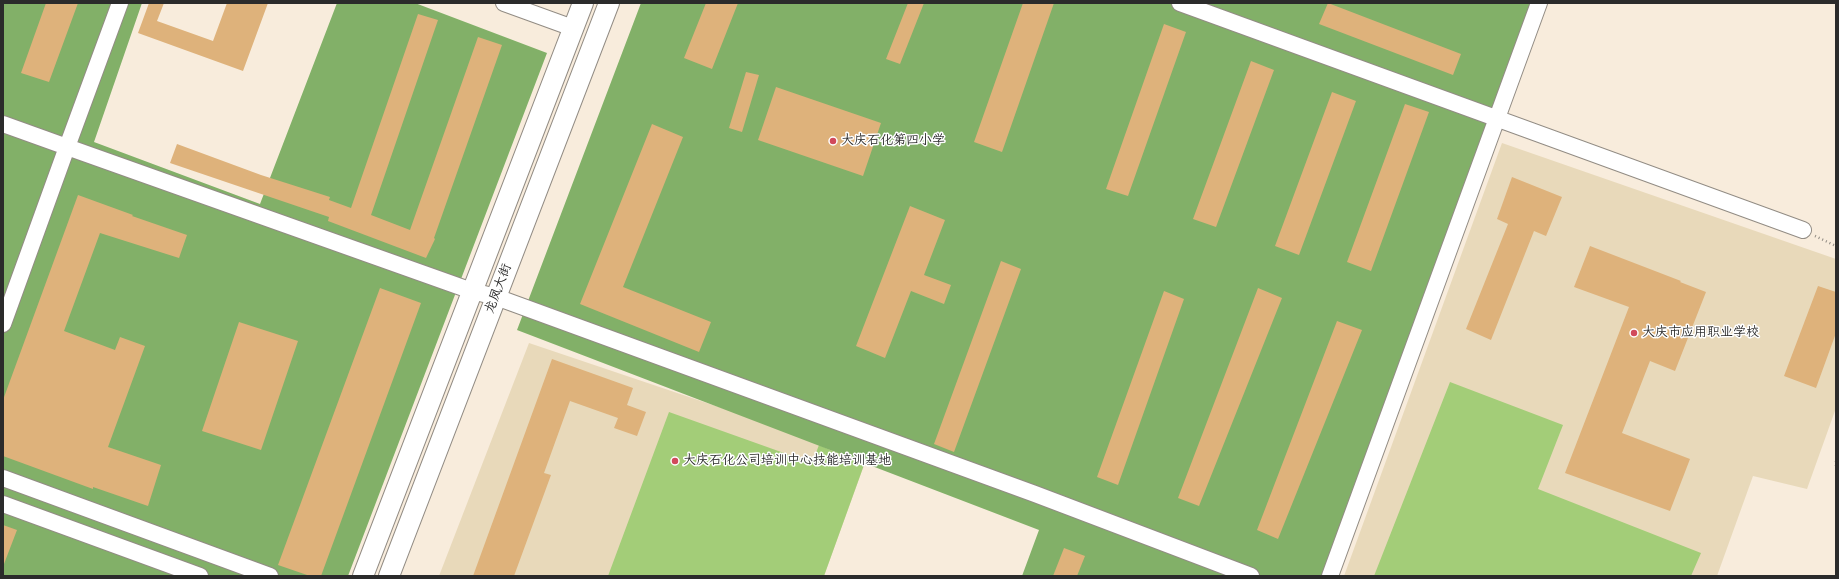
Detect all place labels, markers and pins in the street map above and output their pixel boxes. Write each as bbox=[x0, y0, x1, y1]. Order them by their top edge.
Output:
place label: 大庆石化第四小学 bbox=[841, 133, 945, 149]
marker: 大庆石化第四小学 bbox=[828, 136, 838, 146]
place label: 大庆市应用职业学校 bbox=[1642, 325, 1759, 341]
marker: 大庆市应用职业学校 bbox=[1629, 328, 1639, 338]
place label: 大庆石化公司培训中心技能培训基地 bbox=[683, 453, 891, 469]
marker: 大庆石化公司培训中心技能培训基地 bbox=[670, 456, 680, 466]

